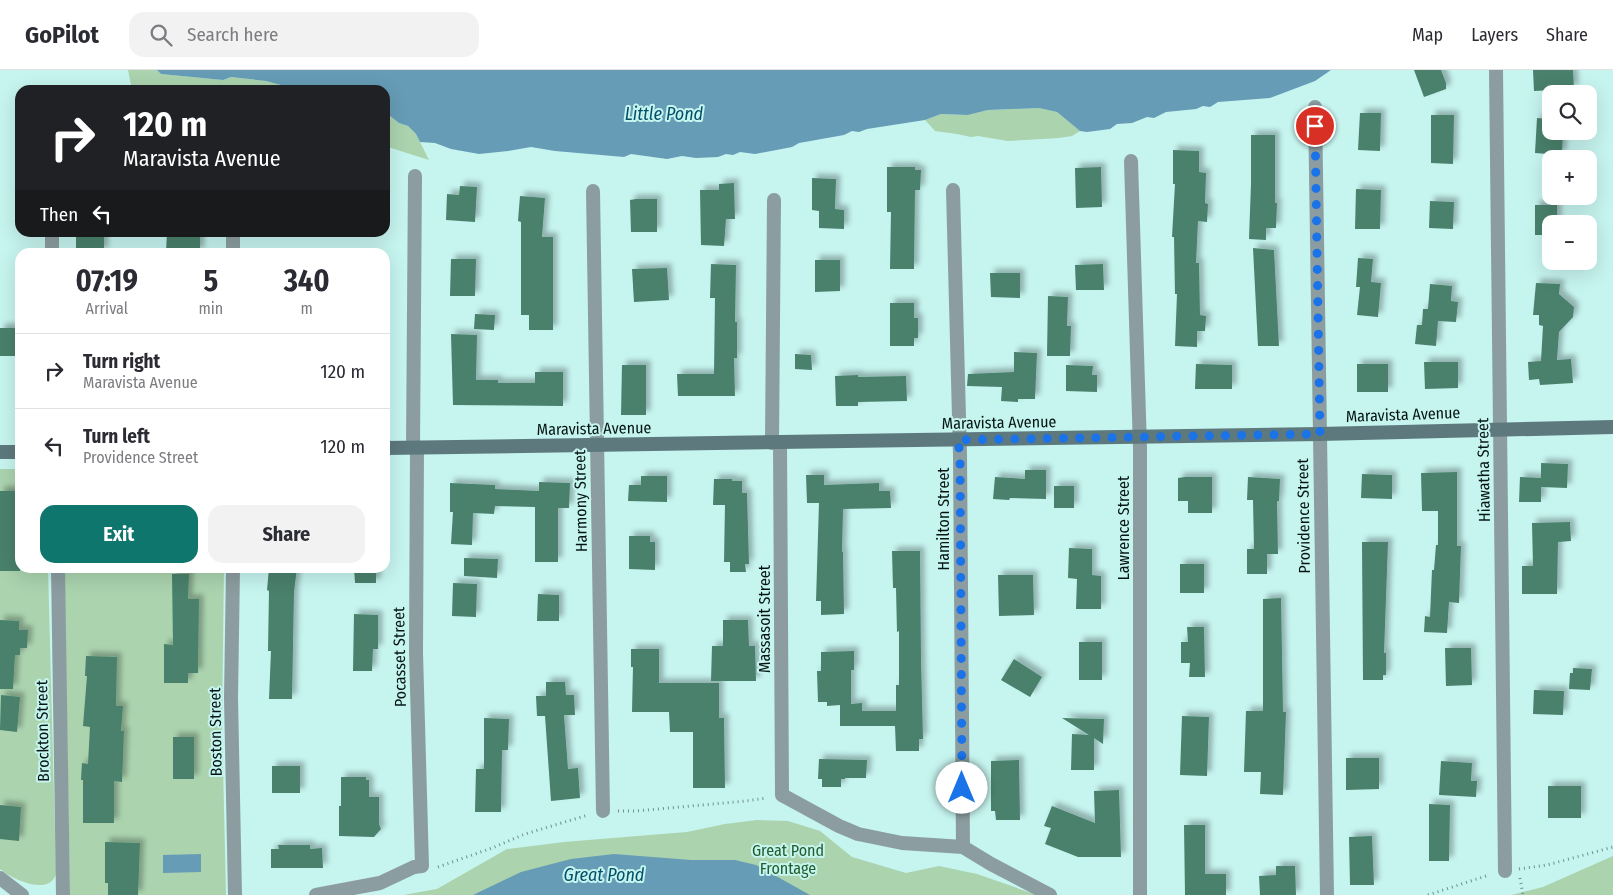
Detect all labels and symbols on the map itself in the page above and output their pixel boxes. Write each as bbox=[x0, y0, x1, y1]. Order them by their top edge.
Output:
water label: Little Pond bbox=[625, 103, 704, 125]
pin bbox=[1294, 105, 1336, 147]
street label: Maravista Avenue bbox=[1345, 403, 1461, 426]
street label: Maravista Avenue bbox=[942, 412, 1057, 433]
street label: Hiawatha Street bbox=[1473, 417, 1494, 522]
street label: Maravista Avenue bbox=[537, 418, 652, 439]
street label: Harmony Street bbox=[570, 449, 591, 552]
street label: Providence Street bbox=[1293, 457, 1314, 574]
street label: Hamilton Street bbox=[934, 467, 953, 571]
street label: Lawrence Street bbox=[1114, 475, 1133, 580]
street label: Massasoit Street bbox=[755, 564, 774, 673]
street label: Pocasset Street bbox=[389, 606, 410, 707]
street label: Brockton Street bbox=[32, 679, 53, 782]
street label: Boston Street bbox=[205, 687, 226, 777]
position arrow bbox=[935, 761, 987, 813]
park label: Great Pond Frontage bbox=[752, 841, 824, 878]
water label: Great Pond bbox=[564, 864, 645, 886]

